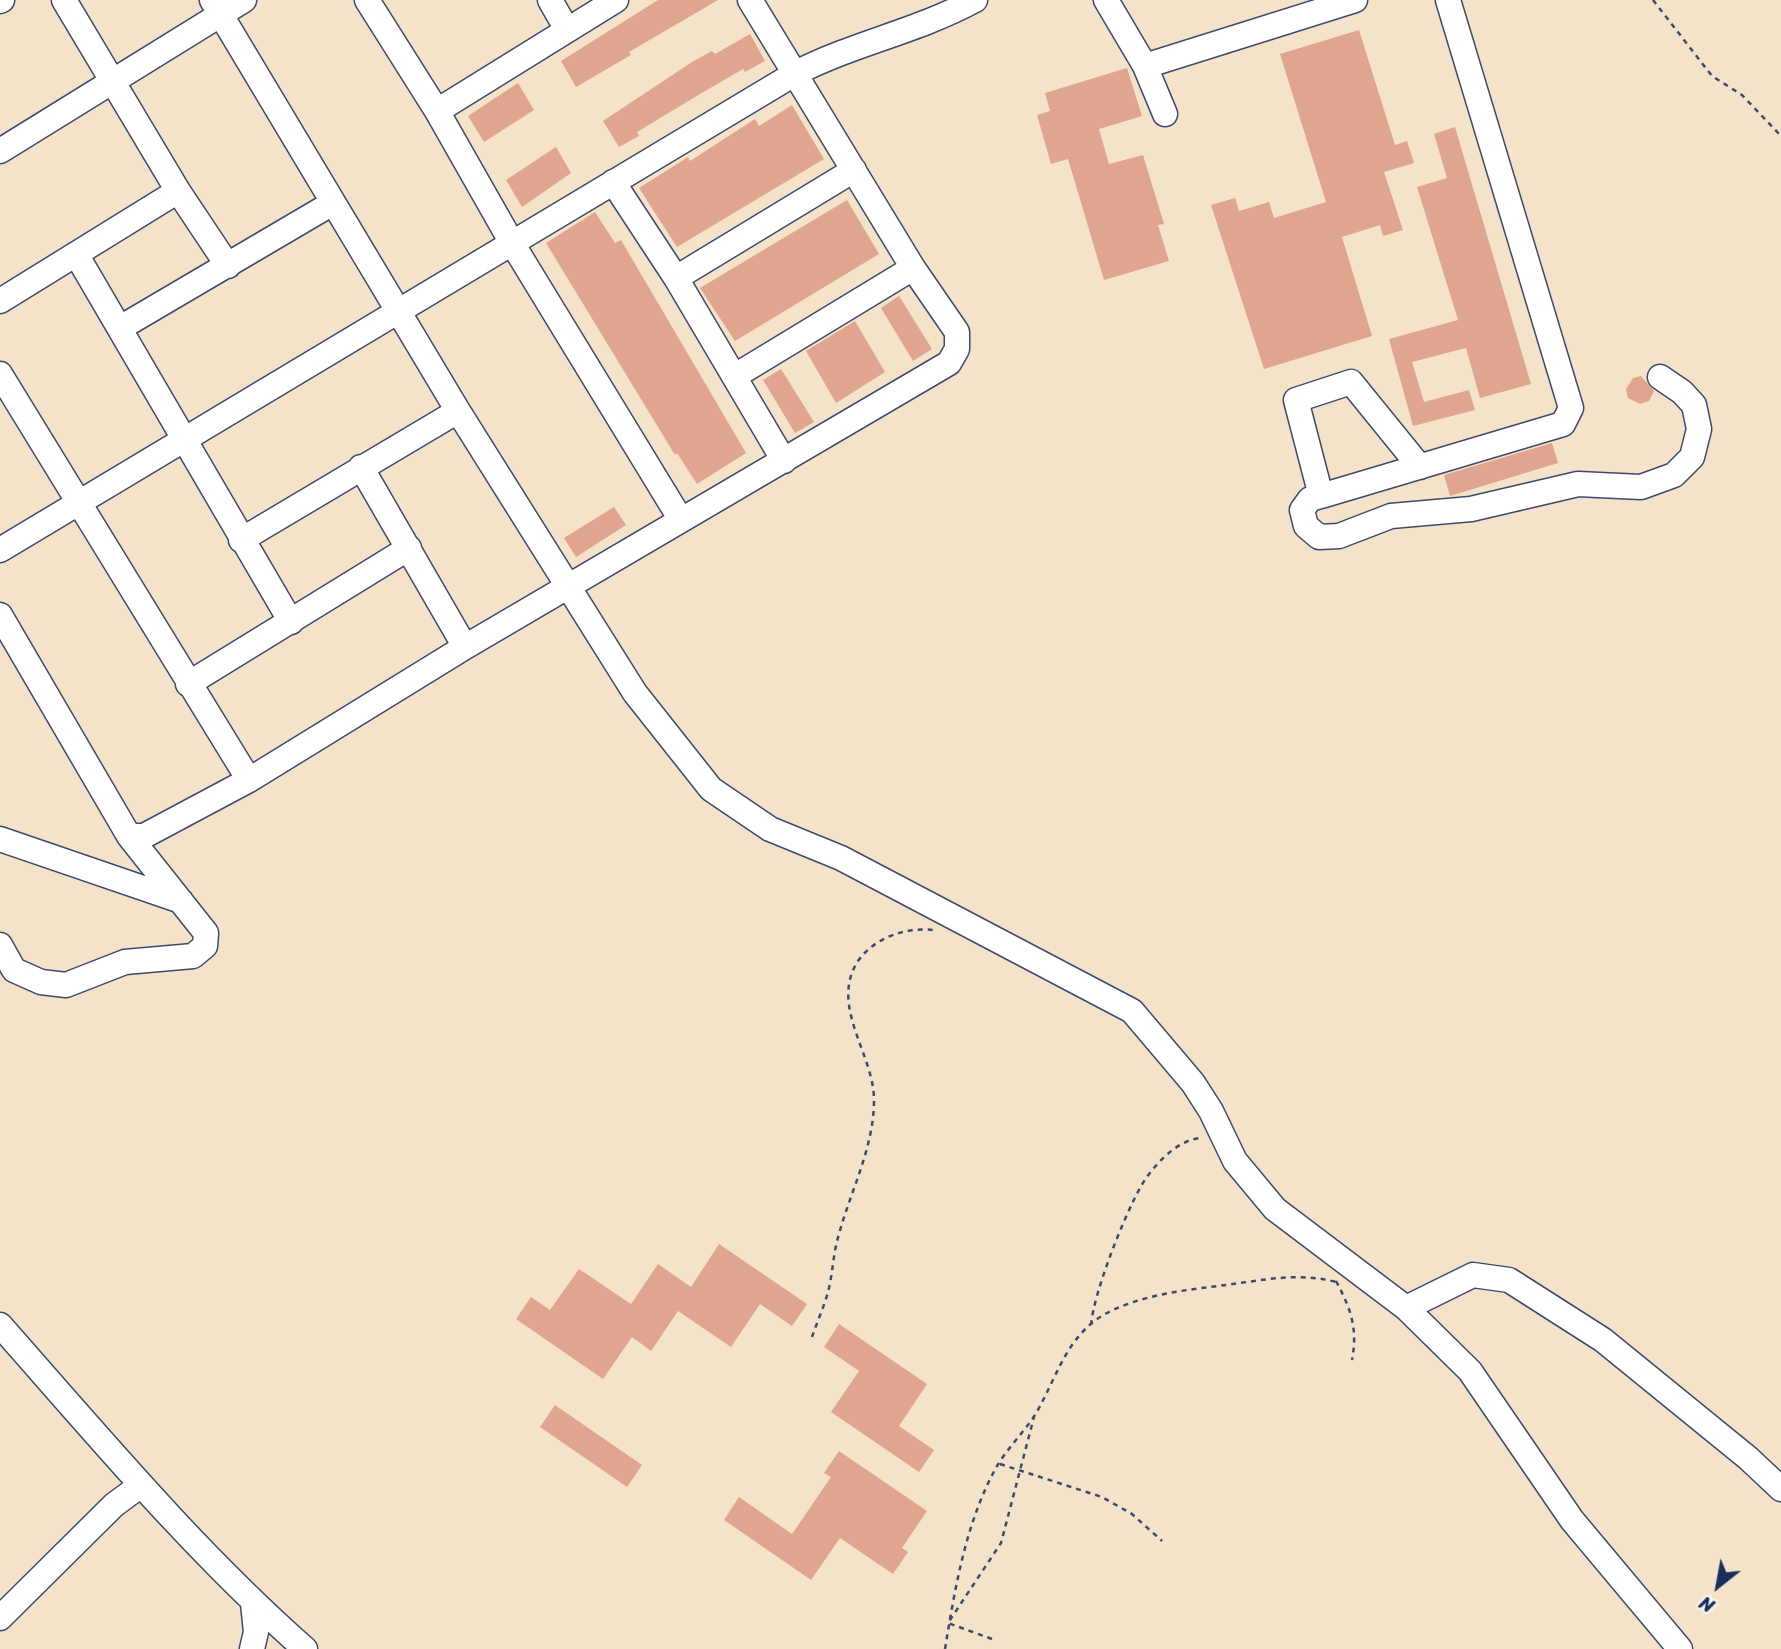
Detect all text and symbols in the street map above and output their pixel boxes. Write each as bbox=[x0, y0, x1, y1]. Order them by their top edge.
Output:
north arrow bbox=[1683, 1551, 1753, 1621]
text: N bbox=[1693, 1587, 1721, 1622]

